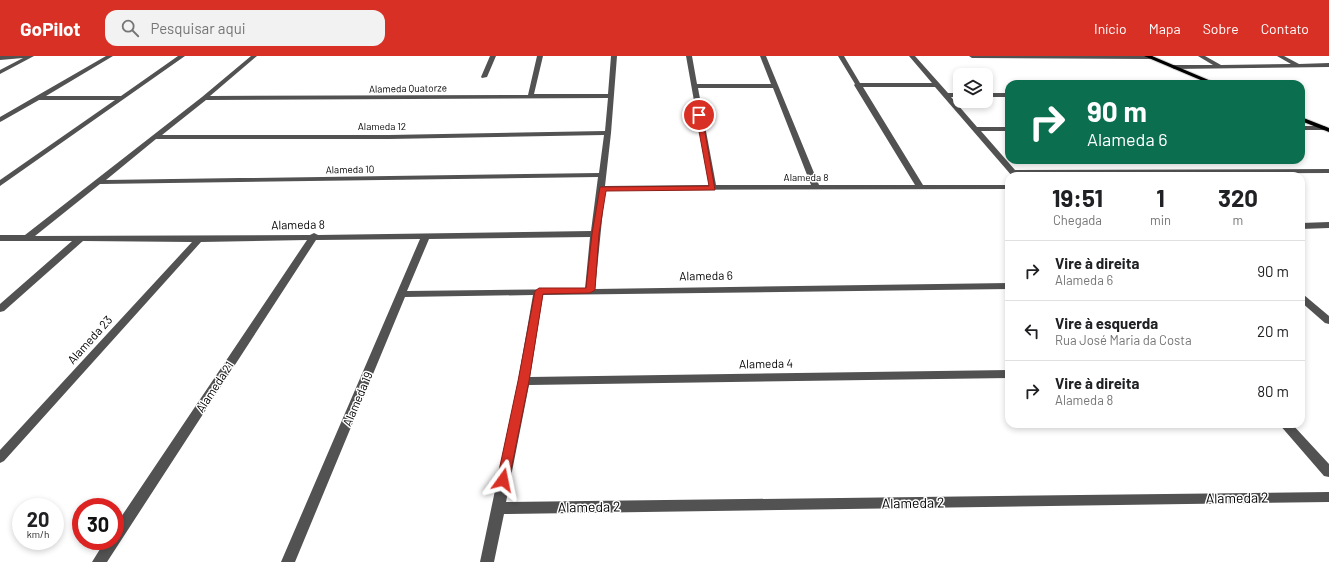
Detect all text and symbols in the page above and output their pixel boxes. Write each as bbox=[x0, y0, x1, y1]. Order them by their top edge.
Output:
search box bbox=[105, 10, 385, 46]
text: GoPilot bbox=[20, 17, 81, 40]
icon: search bbox=[119, 17, 141, 39]
text: Pesquisar aqui bbox=[151, 19, 246, 37]
text: Início bbox=[1094, 20, 1127, 37]
text: Mapa bbox=[1149, 20, 1181, 37]
text: Sobre bbox=[1203, 20, 1239, 37]
text: Contato bbox=[1261, 20, 1309, 37]
map controls bbox=[953, 68, 993, 108]
button: layers bbox=[953, 68, 993, 108]
street label: Alameda Quatorze bbox=[369, 81, 447, 95]
text: 90 m bbox=[1087, 94, 1147, 128]
icon: right bbox=[1021, 96, 1073, 148]
pin bbox=[682, 98, 716, 132]
icon: arrive bbox=[688, 104, 710, 126]
street label: Alameda 12 bbox=[358, 120, 406, 132]
text: Alameda 6 bbox=[1087, 128, 1168, 150]
street label: Alameda 10 bbox=[326, 163, 374, 175]
street label: Alameda 8 bbox=[784, 171, 828, 183]
text: 19:51 bbox=[1052, 183, 1103, 212]
text: 1 bbox=[1156, 183, 1165, 212]
text: 320 bbox=[1218, 183, 1258, 212]
text: Chegada bbox=[1053, 212, 1102, 228]
text: min bbox=[1150, 212, 1171, 228]
text: m bbox=[1233, 212, 1243, 228]
street label: Alameda 8 bbox=[271, 217, 325, 231]
text: Vire à direita bbox=[1055, 254, 1139, 272]
icon: right bbox=[1021, 260, 1043, 282]
text: 90 m bbox=[1257, 262, 1289, 280]
street label: Alameda 6 bbox=[679, 268, 733, 282]
text: Alameda 6 bbox=[1055, 272, 1113, 288]
street label: Alameda 23 bbox=[64, 312, 115, 366]
text: Vire à esquerda bbox=[1055, 314, 1158, 332]
icon: left bbox=[1021, 320, 1043, 342]
text: 20 m bbox=[1257, 322, 1289, 340]
text: Rua José Maria da Costa bbox=[1055, 332, 1192, 348]
street label: Alameda 4 bbox=[739, 356, 793, 370]
street label: Alameda 21 bbox=[193, 358, 236, 415]
street label: Alameda 19 bbox=[339, 369, 375, 428]
text: Vire à direita bbox=[1055, 374, 1139, 392]
icon: right bbox=[1021, 380, 1043, 402]
text: 80 m bbox=[1257, 382, 1289, 400]
text: Alameda 8 bbox=[1055, 392, 1113, 408]
position arrow bbox=[482, 459, 524, 501]
street label: Alameda 2 bbox=[1205, 488, 1269, 507]
street label: Alameda 2 bbox=[881, 493, 945, 512]
street label: Alameda 2 bbox=[557, 497, 621, 516]
speed limit sign: 30 bbox=[72, 498, 124, 550]
text: 20 bbox=[27, 507, 49, 531]
text: km/h bbox=[27, 528, 49, 540]

